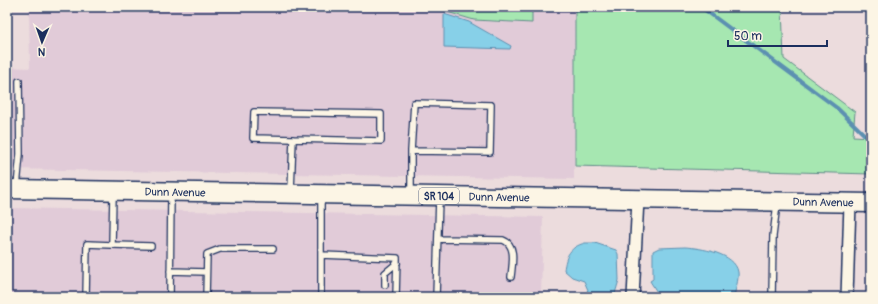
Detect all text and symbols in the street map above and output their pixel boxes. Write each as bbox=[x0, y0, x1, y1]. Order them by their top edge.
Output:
north arrow bbox=[22, 22, 62, 62]
scale bar bbox=[728, 22, 827, 48]
text: 50 m bbox=[734, 29, 762, 44]
text: N bbox=[37, 45, 46, 58]
street label: Dunn Avenue bbox=[144, 185, 206, 200]
road number: SR 104 bbox=[419, 188, 459, 204]
street label: Dunn Avenue bbox=[468, 190, 530, 205]
street label: Dunn Avenue bbox=[792, 195, 854, 210]

